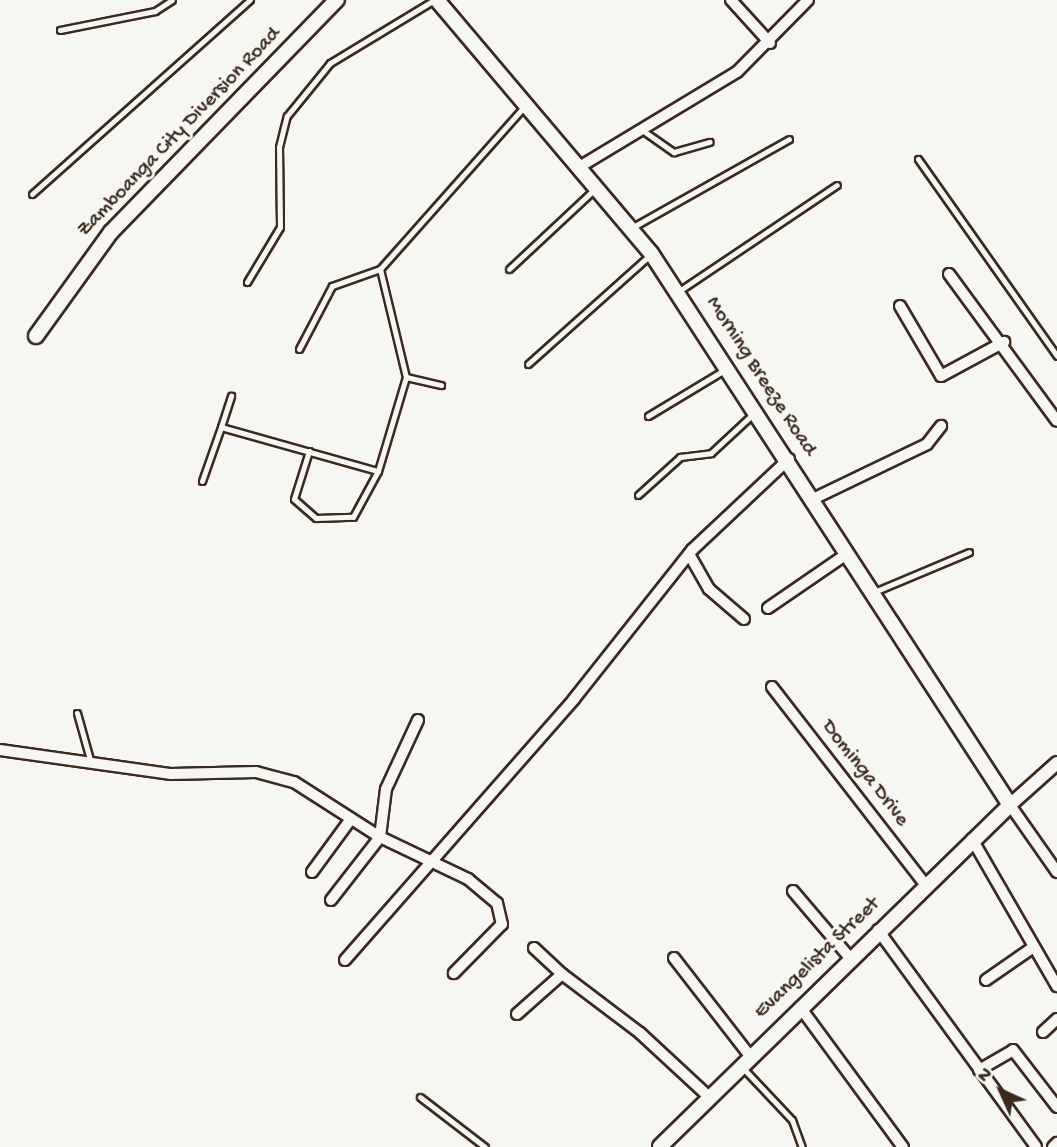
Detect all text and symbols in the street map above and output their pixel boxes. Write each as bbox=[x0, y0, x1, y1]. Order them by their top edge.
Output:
street label: Zamboanga City Diversion Road bbox=[73, 23, 287, 243]
street label: Morning Breeze Road bbox=[699, 293, 821, 461]
street label: Dominga Drive bbox=[815, 716, 913, 832]
street label: Evangelista Street bbox=[750, 893, 886, 1025]
north arrow bbox=[966, 1056, 1036, 1126]
text: N bbox=[973, 1063, 998, 1088]

